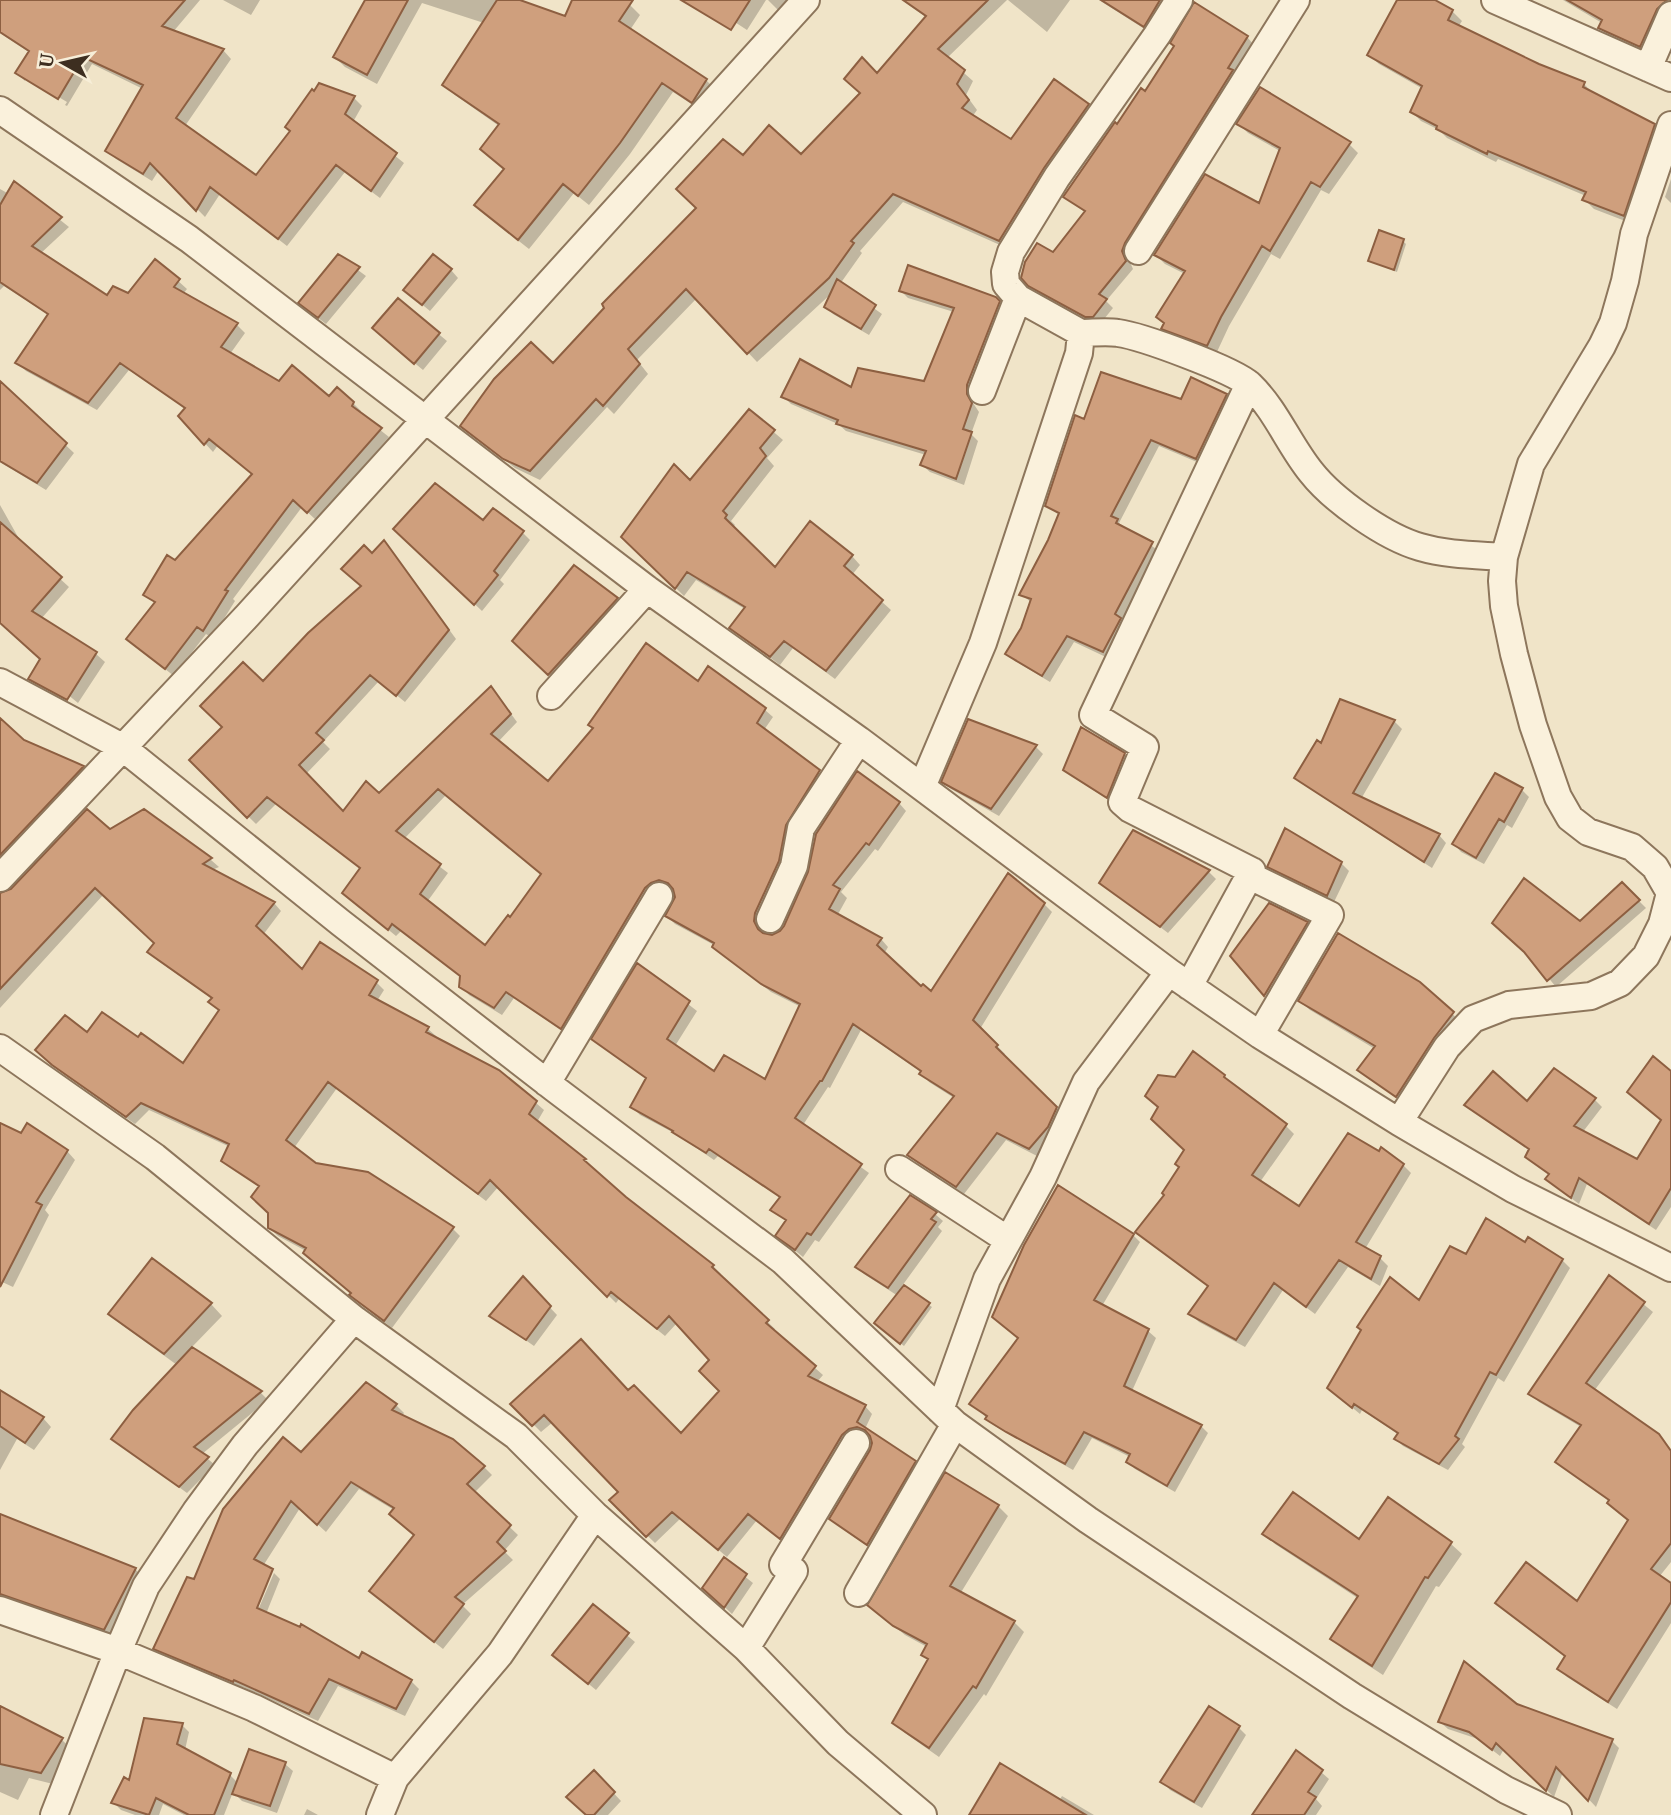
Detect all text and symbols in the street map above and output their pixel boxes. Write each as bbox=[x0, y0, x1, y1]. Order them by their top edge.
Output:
north arrow bbox=[28, 28, 98, 98]
text: U bbox=[32, 52, 59, 69]

